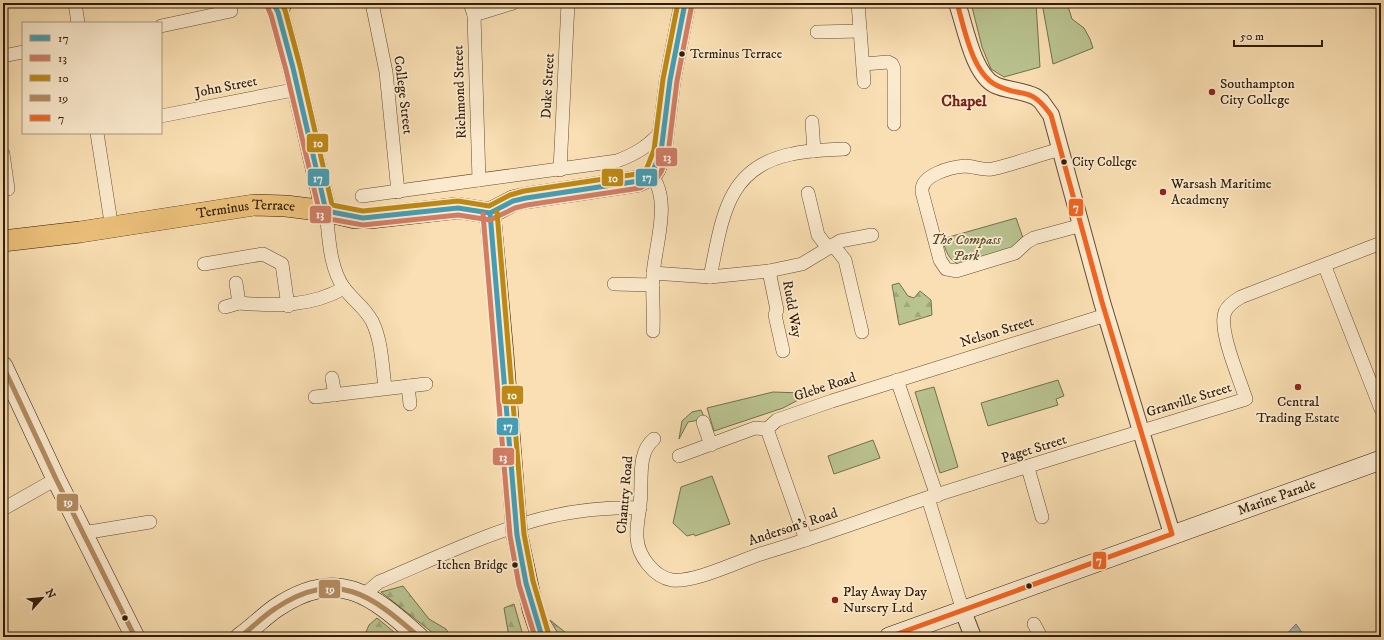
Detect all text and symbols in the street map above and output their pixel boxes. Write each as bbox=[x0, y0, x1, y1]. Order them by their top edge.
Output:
legend bbox=[22, 22, 162, 134]
scale bar bbox=[1234, 22, 1322, 48]
text: 50 m bbox=[1240, 29, 1264, 44]
text: 17 bbox=[58, 31, 69, 46]
street label: Richmond Street bbox=[449, 44, 471, 139]
place label: Terminus Terrace bbox=[690, 46, 782, 62]
marker: Terminus Terrace bbox=[677, 49, 687, 59]
text: 13 bbox=[58, 51, 67, 66]
street label: Duke Street bbox=[537, 52, 559, 119]
street label: College Street bbox=[389, 55, 417, 136]
text: 10 bbox=[58, 71, 69, 86]
street label: John Street bbox=[191, 72, 259, 102]
place label: Southampton City College bbox=[1220, 75, 1296, 109]
marker: Southampton City College bbox=[1207, 87, 1217, 97]
text: 19 bbox=[58, 91, 68, 106]
district label: Chapel bbox=[941, 91, 988, 111]
text: 7 bbox=[58, 111, 64, 126]
line badge: 10 bbox=[306, 133, 329, 153]
text: 10 bbox=[313, 137, 323, 151]
line badge: 13 bbox=[655, 147, 678, 167]
text: 13 bbox=[663, 151, 671, 165]
place label: City College bbox=[1072, 154, 1137, 170]
marker: City College bbox=[1059, 157, 1069, 167]
line badge: 17 bbox=[307, 168, 330, 187]
line badge: 10 bbox=[601, 168, 624, 187]
line badge: 17 bbox=[635, 168, 658, 187]
text: 17 bbox=[642, 171, 652, 185]
text: 17 bbox=[313, 172, 323, 186]
text: 10 bbox=[608, 172, 618, 186]
place label: Warsash Maritime Acadmeny bbox=[1170, 175, 1272, 209]
marker: Warsash Maritime Acadmeny bbox=[1158, 187, 1168, 197]
street label: Terminus Terrace bbox=[195, 196, 296, 223]
line badge: 7 bbox=[1068, 198, 1084, 217]
text: 7 bbox=[1073, 201, 1079, 215]
line badge: 13 bbox=[309, 205, 332, 224]
text: 13 bbox=[316, 208, 324, 222]
park label: The Compass Park bbox=[931, 231, 1002, 265]
street label: Rudd Way bbox=[778, 279, 806, 339]
street label: Nelson Street bbox=[958, 312, 1037, 352]
street label: Glebe Road bbox=[792, 369, 858, 405]
street label: Granville Street bbox=[1144, 378, 1234, 422]
marker: Central Trading Estate bbox=[1293, 382, 1303, 392]
line badge: 10 bbox=[501, 385, 524, 405]
text: 10 bbox=[507, 389, 517, 403]
place label: Central Trading Estate bbox=[1256, 393, 1340, 427]
line badge: 17 bbox=[496, 417, 519, 436]
text: 17 bbox=[503, 420, 513, 434]
street label: Paget Street bbox=[999, 430, 1069, 467]
line badge: 13 bbox=[492, 447, 515, 466]
text: 13 bbox=[499, 451, 507, 465]
street label: Chantry Road bbox=[613, 455, 637, 535]
street label: Marine Parade bbox=[1235, 475, 1318, 520]
line badge: 19 bbox=[56, 493, 79, 512]
text: 19 bbox=[63, 496, 73, 510]
street label: Anderson's Road bbox=[746, 504, 840, 550]
line badge: 7 bbox=[1092, 551, 1107, 570]
text: 7 bbox=[1096, 554, 1102, 568]
place label: Itchen Bridge bbox=[437, 557, 508, 573]
marker: Itchen Bridge bbox=[510, 560, 520, 570]
north arrow bbox=[22, 578, 62, 618]
line badge: 19 bbox=[318, 579, 341, 599]
unlabelled marker bbox=[1024, 581, 1034, 591]
text: 19 bbox=[325, 583, 335, 597]
place label: Play Away Day Nursery Ltd bbox=[843, 583, 927, 617]
text: N bbox=[42, 587, 58, 601]
marker: Play Away Day Nursery Ltd bbox=[830, 595, 840, 605]
unlabelled marker bbox=[120, 613, 130, 623]

